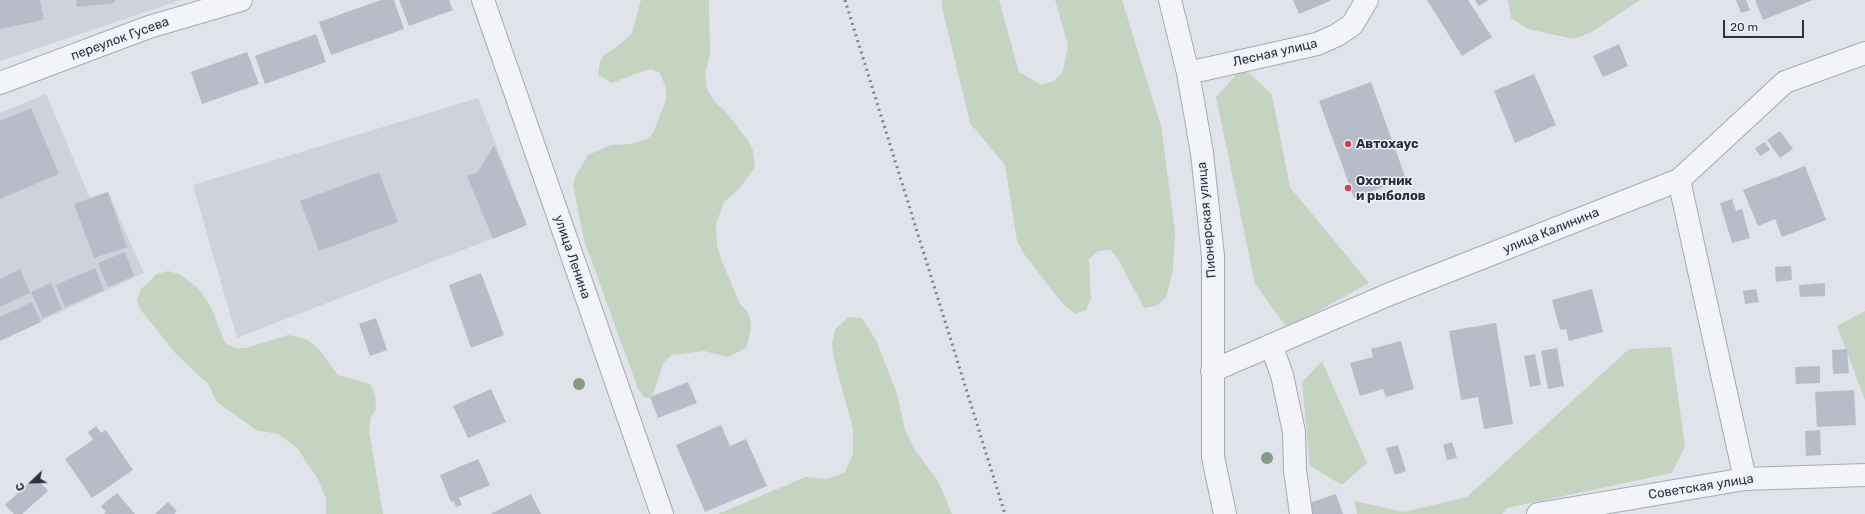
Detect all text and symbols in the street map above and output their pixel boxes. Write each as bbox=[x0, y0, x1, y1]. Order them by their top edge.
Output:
scale bar bbox=[1725, 12, 1806, 38]
street label: переулок Гусева bbox=[69, 14, 171, 64]
text: 20 m bbox=[1730, 20, 1758, 34]
street label: Лесная улица bbox=[1231, 36, 1319, 70]
place label: Автохаус bbox=[1356, 136, 1419, 152]
marker: Автохаус bbox=[1343, 139, 1353, 149]
street label: Пионерская улица bbox=[1194, 161, 1220, 279]
place label: Охотник и рыболов bbox=[1356, 173, 1426, 204]
marker: Охотник и рыболов bbox=[1343, 183, 1353, 193]
street label: улица Калинина bbox=[1501, 205, 1601, 257]
street label: улица Ленина bbox=[550, 213, 594, 301]
north arrow bbox=[12, 462, 52, 502]
street label: Советская улица bbox=[1647, 471, 1755, 503]
text: С bbox=[13, 481, 28, 493]

